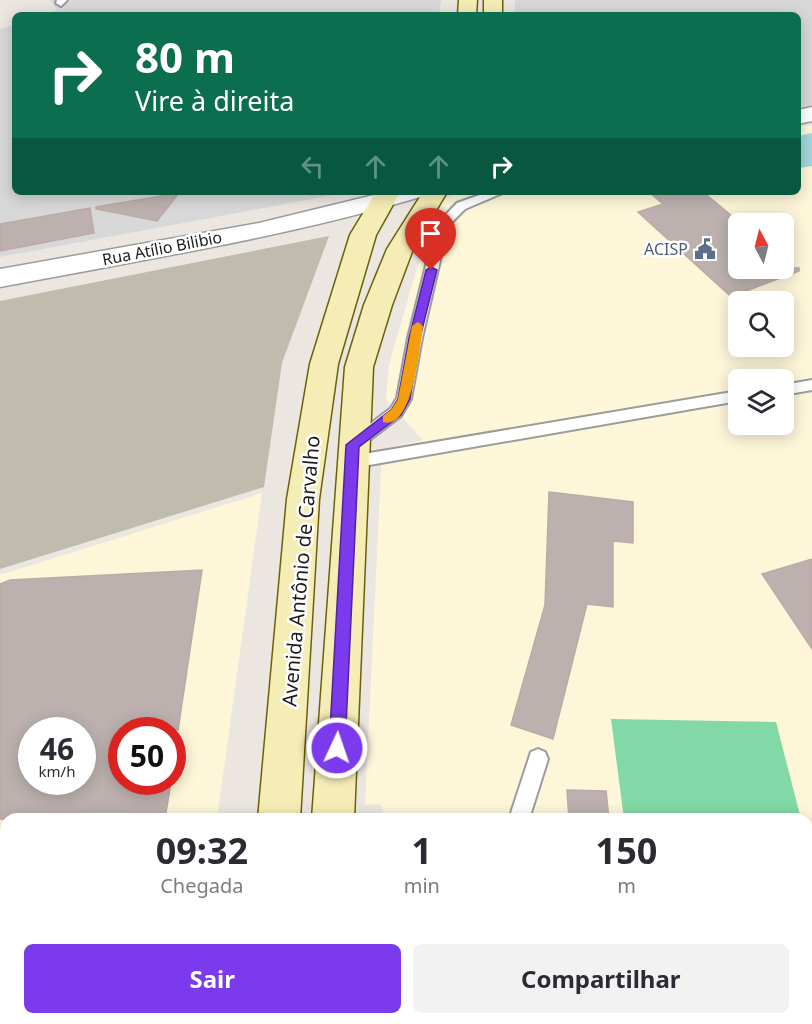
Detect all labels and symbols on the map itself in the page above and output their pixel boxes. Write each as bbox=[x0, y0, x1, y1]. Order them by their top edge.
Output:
pin bbox=[405, 208, 456, 270]
north arrow bbox=[728, 213, 794, 279]
street label: Rua Atílio Bilibio bbox=[100, 226, 224, 270]
public building icon: ACISP bbox=[693, 237, 717, 261]
place label: ACISP bbox=[644, 238, 688, 260]
street label: Avenida Antônio de Carvalho bbox=[275, 434, 326, 707]
position arrow bbox=[305, 716, 369, 780]
speed limit sign: 50 bbox=[108, 717, 186, 795]

